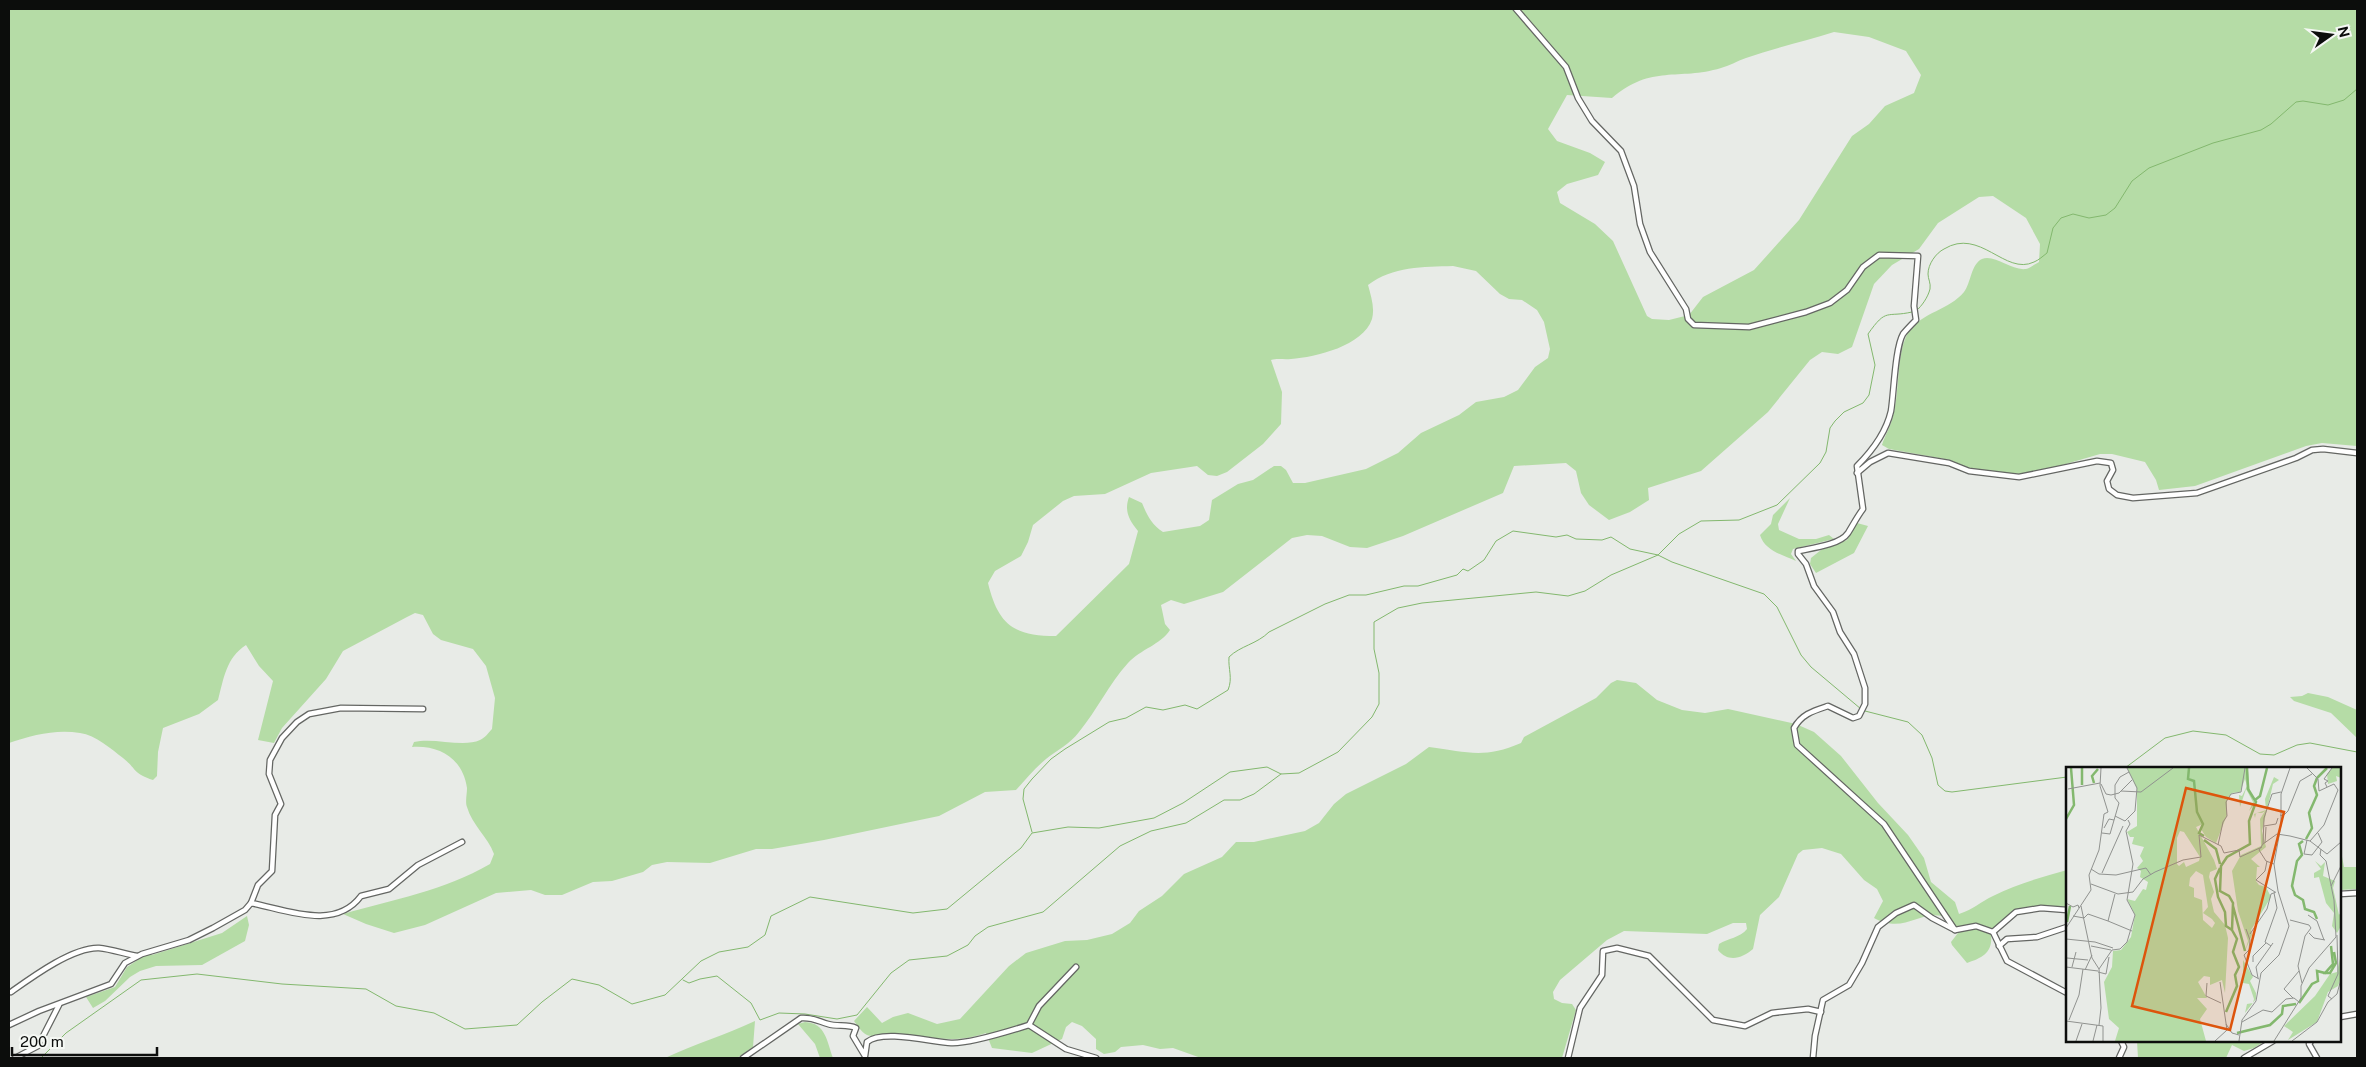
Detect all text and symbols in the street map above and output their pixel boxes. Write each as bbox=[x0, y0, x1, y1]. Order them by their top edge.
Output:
north arrow bbox=[2306, 10, 2356, 60]
text: N bbox=[2335, 25, 2353, 39]
inset map bbox=[2066, 767, 2341, 1042]
scale bar bbox=[12, 1024, 158, 1056]
text: 200 m bbox=[20, 1033, 64, 1050]

